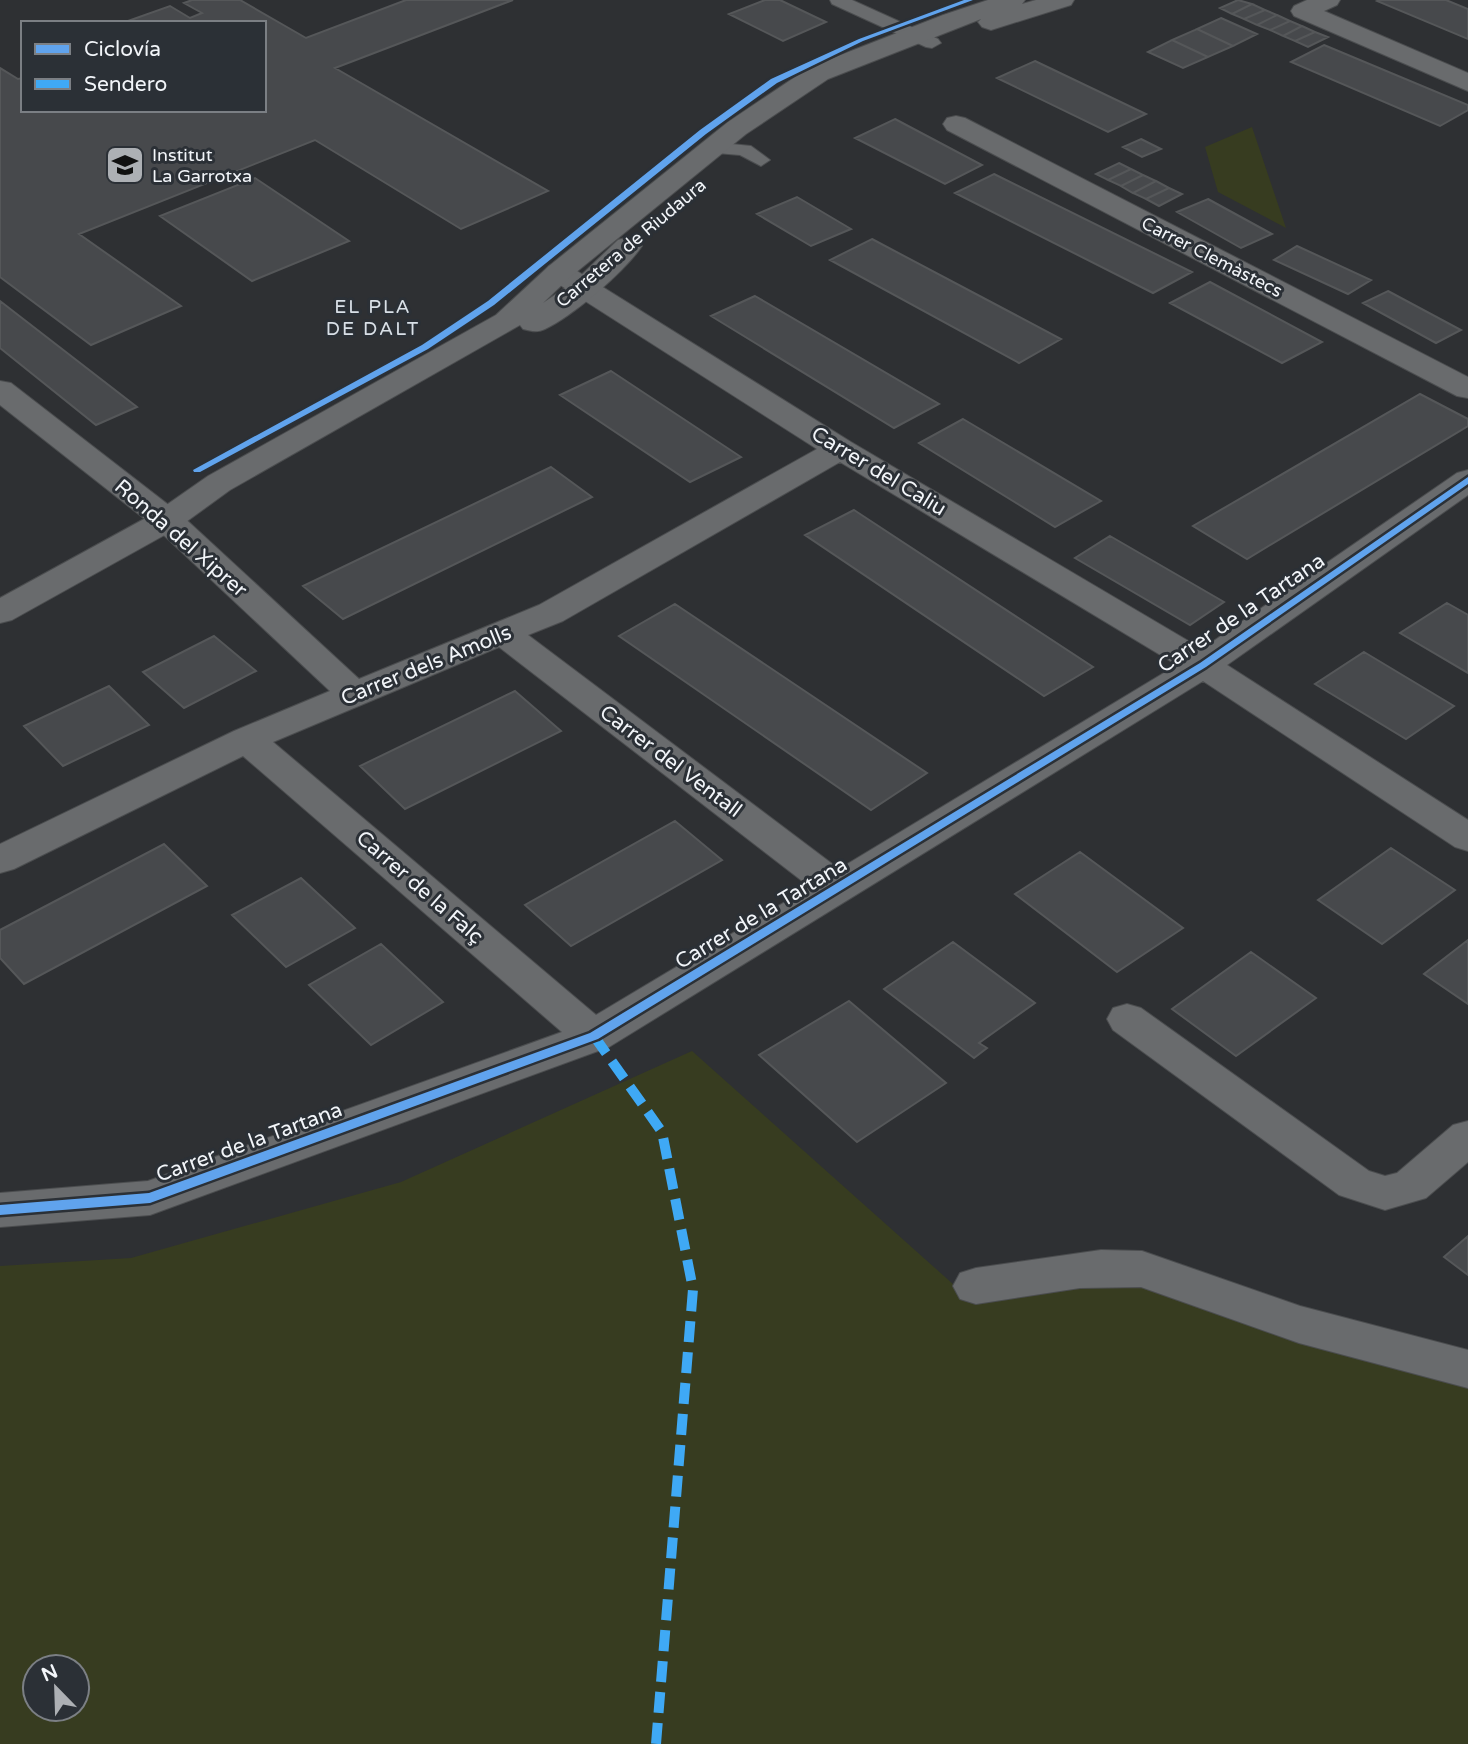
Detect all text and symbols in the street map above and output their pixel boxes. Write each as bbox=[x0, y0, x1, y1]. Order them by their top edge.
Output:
legend bbox=[21, 21, 266, 112]
text: Ciclovía bbox=[84, 37, 161, 62]
text: Sendero bbox=[84, 72, 167, 97]
school or university icon: Institut La Garrotxa bbox=[104, 144, 146, 186]
place label: Institut La Garrotxa bbox=[152, 144, 252, 187]
street label: Carretera de Riudaura bbox=[552, 174, 710, 312]
street label: Carrer Clemàstecs bbox=[1138, 212, 1286, 302]
district label: EL PLA DE DALT bbox=[326, 296, 420, 340]
street label: Carrer del Caliu bbox=[807, 421, 951, 522]
street label: Ronda del Xiprer bbox=[109, 474, 252, 603]
street label: Carrer de la Tartana bbox=[1153, 548, 1330, 679]
street label: Carrer dels Amolls bbox=[337, 620, 515, 711]
street label: Carrer del Ventall bbox=[595, 700, 747, 823]
street label: Carrer de la Falç bbox=[351, 825, 488, 949]
street label: Carrer de la Tartana bbox=[671, 852, 852, 975]
street label: Carrer de la Tartana bbox=[153, 1097, 346, 1188]
north arrow bbox=[21, 1653, 91, 1723]
text: N bbox=[38, 1660, 61, 1686]

